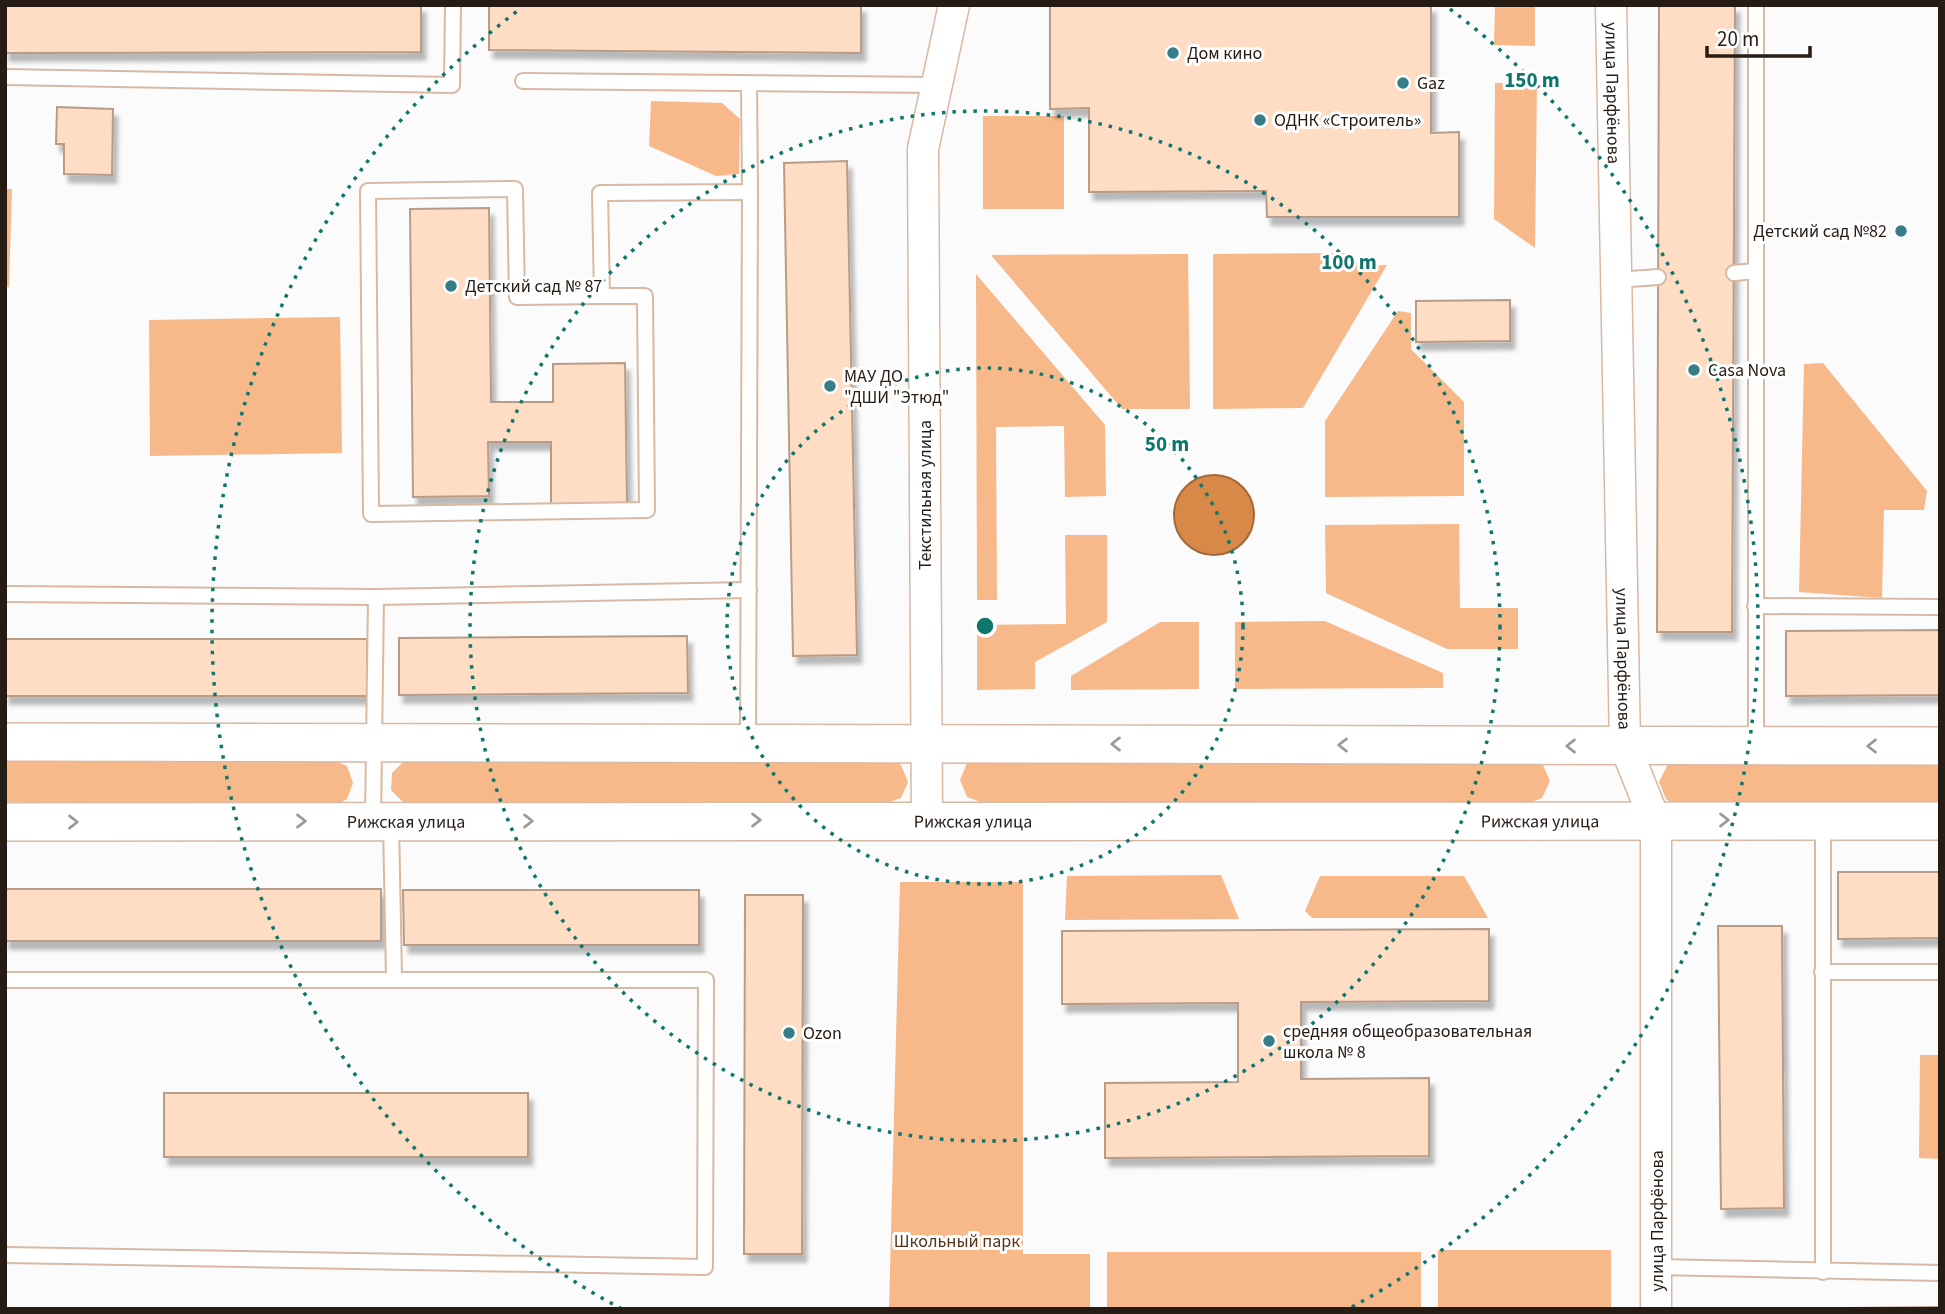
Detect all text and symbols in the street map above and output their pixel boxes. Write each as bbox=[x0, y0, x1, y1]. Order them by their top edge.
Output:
scale bar bbox=[1707, 14, 1810, 58]
street label: улица Парфёнова bbox=[1598, 22, 1626, 164]
text: 20 m bbox=[1717, 24, 1759, 54]
place label: Дом кино bbox=[1187, 41, 1262, 66]
marker: Дом кино bbox=[1165, 45, 1181, 61]
text: 150 m bbox=[1504, 65, 1560, 95]
place label: Gaz bbox=[1417, 71, 1445, 96]
marker: Gaz bbox=[1395, 75, 1411, 91]
place label: ОДНК «Строитель» bbox=[1274, 108, 1421, 133]
marker: ОДНК «Строитель» bbox=[1252, 112, 1268, 128]
place label: Детский сад №82 bbox=[1753, 219, 1887, 244]
marker: Детский сад №82 bbox=[1893, 223, 1909, 239]
text: 100 m bbox=[1321, 247, 1377, 277]
place label: Детский сад № 87 bbox=[465, 274, 602, 299]
marker: Детский сад № 87 bbox=[443, 278, 459, 294]
place label: Casa Nova bbox=[1708, 358, 1786, 383]
marker: Casa Nova bbox=[1686, 362, 1702, 378]
place label: МАУ ДО "ДШИ "Этюд" bbox=[844, 364, 949, 410]
marker: МАУ ДО "ДШИ "Этюд" bbox=[822, 378, 838, 394]
street label: Текстильная улица bbox=[913, 420, 938, 570]
text: 50 m bbox=[1145, 429, 1189, 459]
street label: улица Парфёнова bbox=[1609, 588, 1637, 730]
centre of rings bbox=[973, 614, 997, 638]
one-way arrow bbox=[1110, 736, 1120, 752]
one-way arrow bbox=[1337, 737, 1348, 753]
one-way arrow bbox=[1565, 738, 1575, 754]
one-way arrow bbox=[1866, 738, 1876, 754]
street label: Рижская улица bbox=[914, 809, 1032, 835]
street label: Рижская улица bbox=[1481, 809, 1599, 834]
street label: Рижская улица bbox=[347, 810, 465, 835]
one-way arrow bbox=[751, 812, 762, 828]
one-way arrow bbox=[296, 813, 307, 829]
one-way arrow bbox=[524, 813, 534, 829]
one-way arrow bbox=[1719, 813, 1730, 828]
one-way arrow bbox=[69, 814, 79, 830]
place label: средняя общеобразовательная школа № 8 bbox=[1283, 1019, 1532, 1065]
place label: Ozon bbox=[803, 1021, 842, 1046]
marker: Ozon bbox=[781, 1025, 797, 1041]
marker: средняя общеобразовательная школа № 8 bbox=[1261, 1033, 1277, 1049]
street label: улица Парфёнова bbox=[1645, 1150, 1670, 1292]
park label: Школьный парк bbox=[894, 1229, 1020, 1254]

